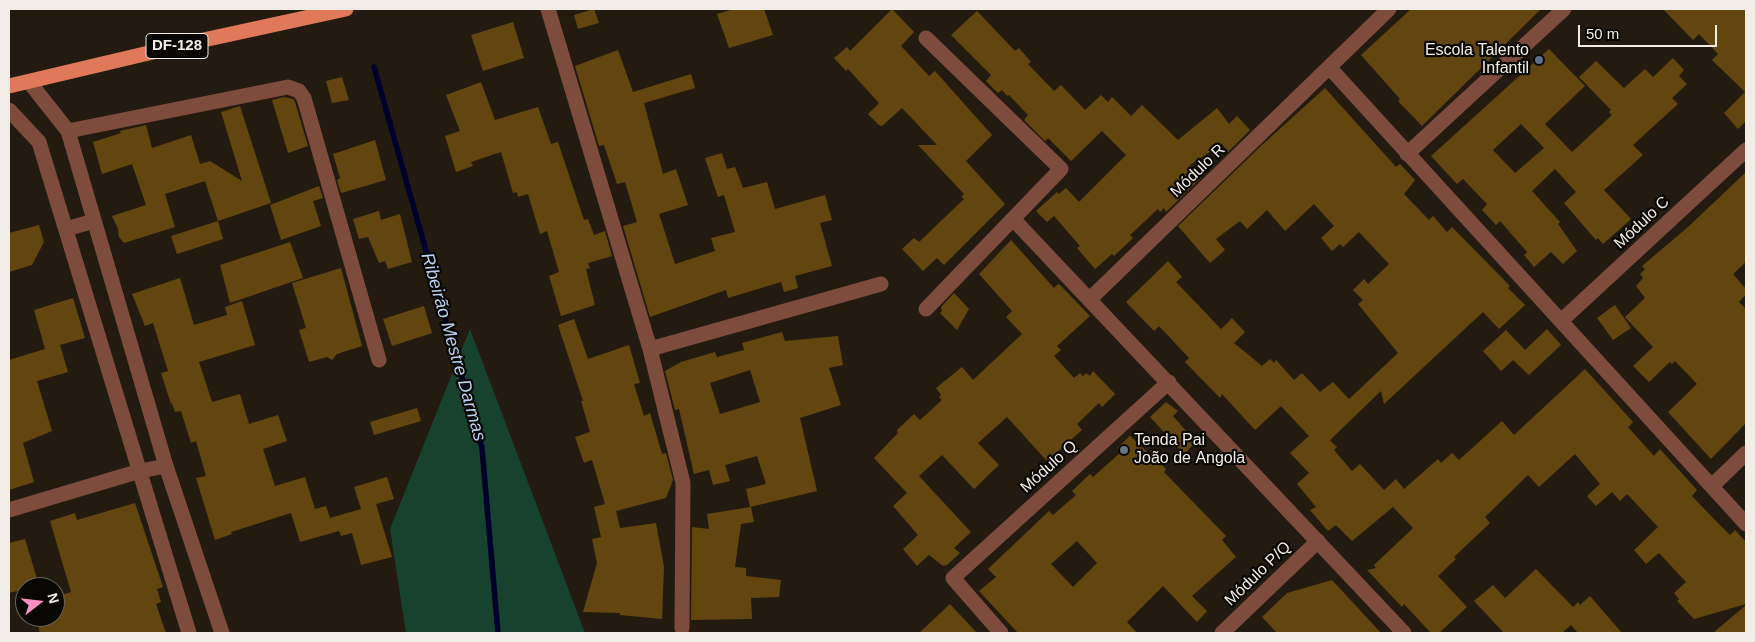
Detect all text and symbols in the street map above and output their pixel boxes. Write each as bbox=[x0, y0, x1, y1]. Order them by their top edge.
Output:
scale bar bbox=[1580, 15, 1719, 47]
text: 50 m bbox=[1586, 25, 1619, 42]
road number: DF-128 bbox=[146, 34, 208, 58]
place label: Escola Talento Infantil bbox=[1425, 41, 1529, 79]
marker: Escola Talento Infantil bbox=[1533, 54, 1545, 66]
street label: Módulo R bbox=[1167, 140, 1229, 202]
street label: Módulo C bbox=[1610, 193, 1674, 253]
water label: Ribeirão Mestre Darmas bbox=[416, 250, 490, 444]
place label: Tenda Pai João de Angola bbox=[1134, 431, 1245, 469]
street label: Módulo Q bbox=[1017, 437, 1081, 497]
marker: Tenda Pai João de Angola bbox=[1118, 444, 1130, 456]
street label: Módulo P/Q bbox=[1221, 538, 1295, 610]
north arrow bbox=[15, 577, 65, 627]
text: N bbox=[44, 591, 63, 605]

